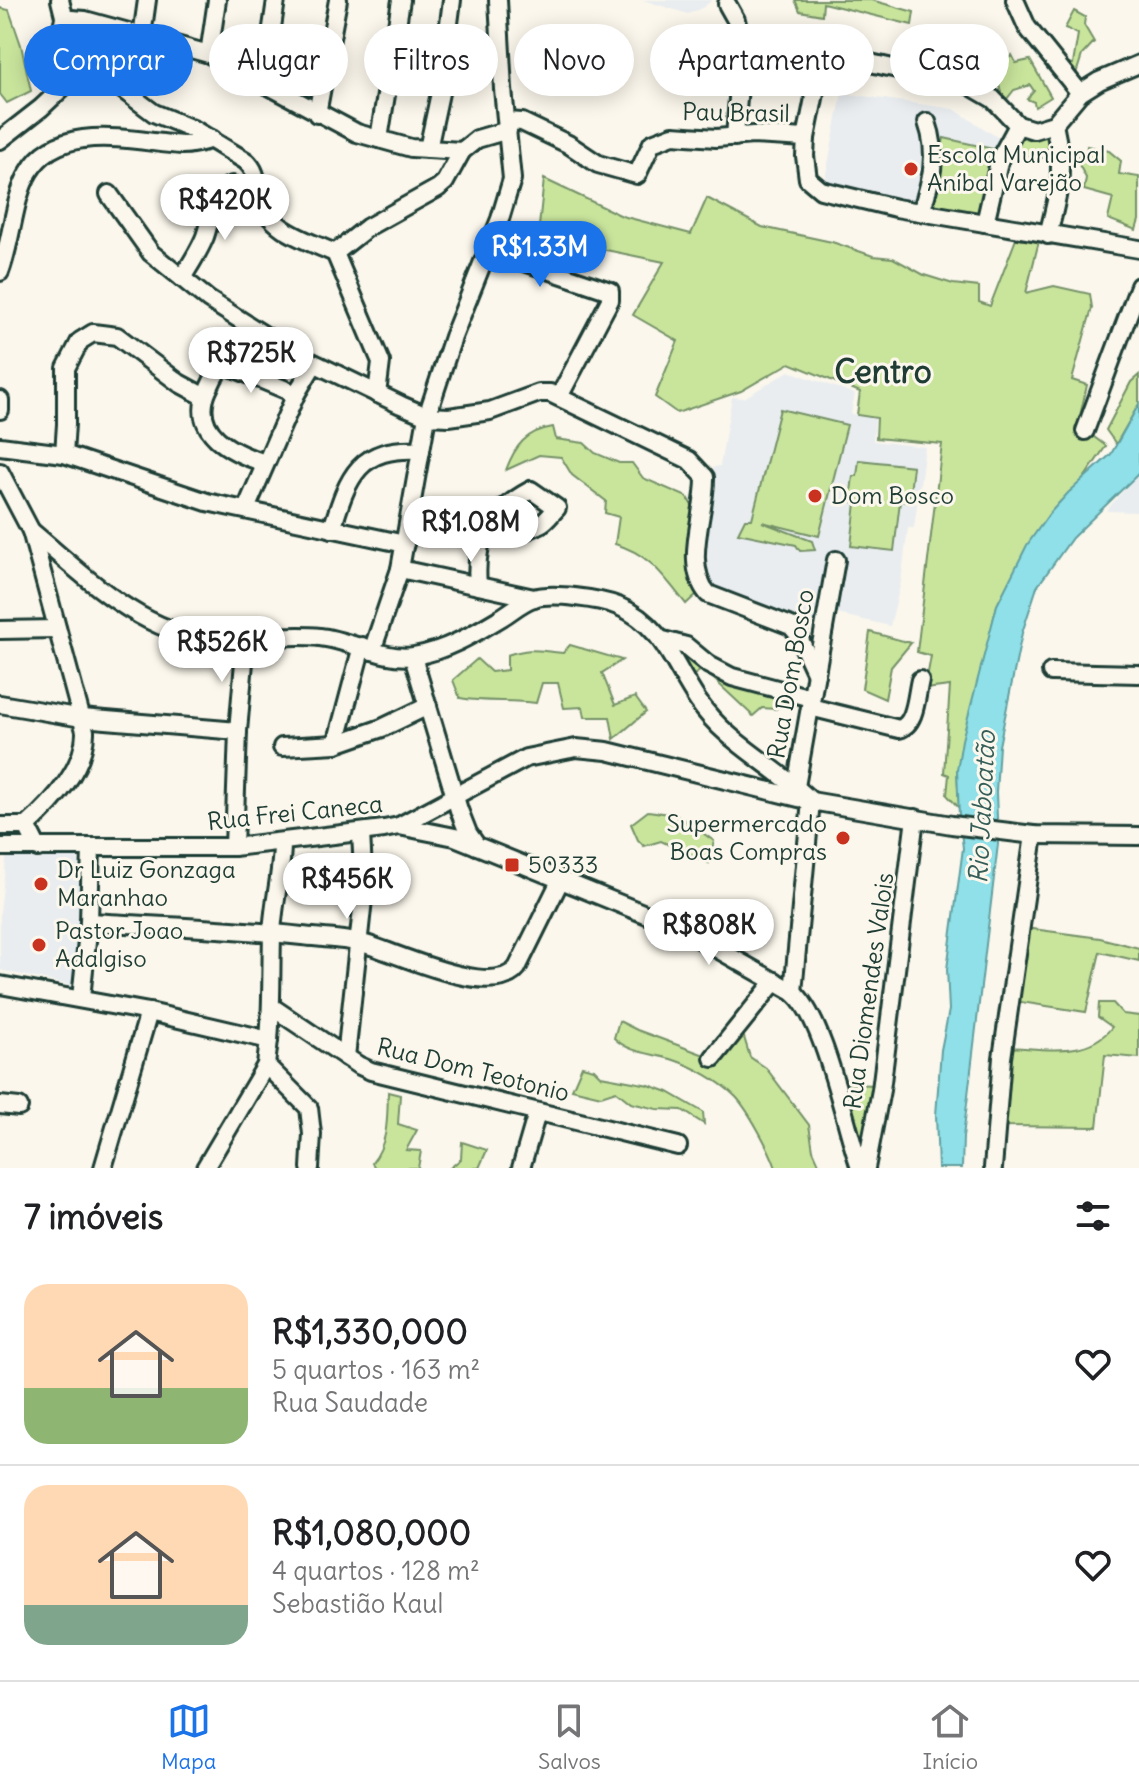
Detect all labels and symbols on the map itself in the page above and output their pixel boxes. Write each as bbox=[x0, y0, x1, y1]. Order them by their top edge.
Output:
street label: Pau Brasil bbox=[682, 96, 790, 128]
place label: Escola Municipal Aníbal Varejão bbox=[927, 139, 1105, 197]
marker: Escola Municipal Aníbal Varejão bbox=[902, 160, 920, 178]
pin: R$420K bbox=[160, 174, 290, 242]
pin: R$1.33M bbox=[466, 221, 614, 289]
pin: R$725K bbox=[186, 327, 316, 395]
district label: Centro bbox=[834, 351, 932, 392]
place label: Dom Bosco bbox=[831, 480, 954, 510]
marker: Dom Bosco bbox=[806, 487, 824, 505]
pin: R$1.08M bbox=[397, 496, 545, 564]
street label: Rua Dom Bosco bbox=[760, 587, 820, 761]
pin: R$526K bbox=[157, 616, 287, 684]
water label: Rio Jaboatão bbox=[961, 728, 1002, 884]
street label: Rua Frei Caneca bbox=[206, 788, 384, 836]
place label: Supermercado Boas Compras bbox=[666, 808, 827, 866]
marker: Supermercado Boas Compras bbox=[834, 829, 852, 847]
place label: 50333 bbox=[528, 849, 599, 879]
pin: R$456K bbox=[282, 853, 412, 921]
place label: Dr Luiz Gonzaga Maranhao bbox=[57, 854, 236, 912]
marker: 50333 bbox=[503, 856, 521, 874]
street label: Rua Diomendes Valois bbox=[837, 871, 899, 1111]
marker: Dr Luiz Gonzaga Maranhao bbox=[32, 875, 50, 893]
pin: R$808K bbox=[644, 899, 774, 967]
place label: Pastor Joao Adalgiso bbox=[55, 915, 183, 973]
marker: Pastor Joao Adalgiso bbox=[30, 936, 48, 954]
street label: Rua Dom Teotonio bbox=[374, 1031, 573, 1107]

